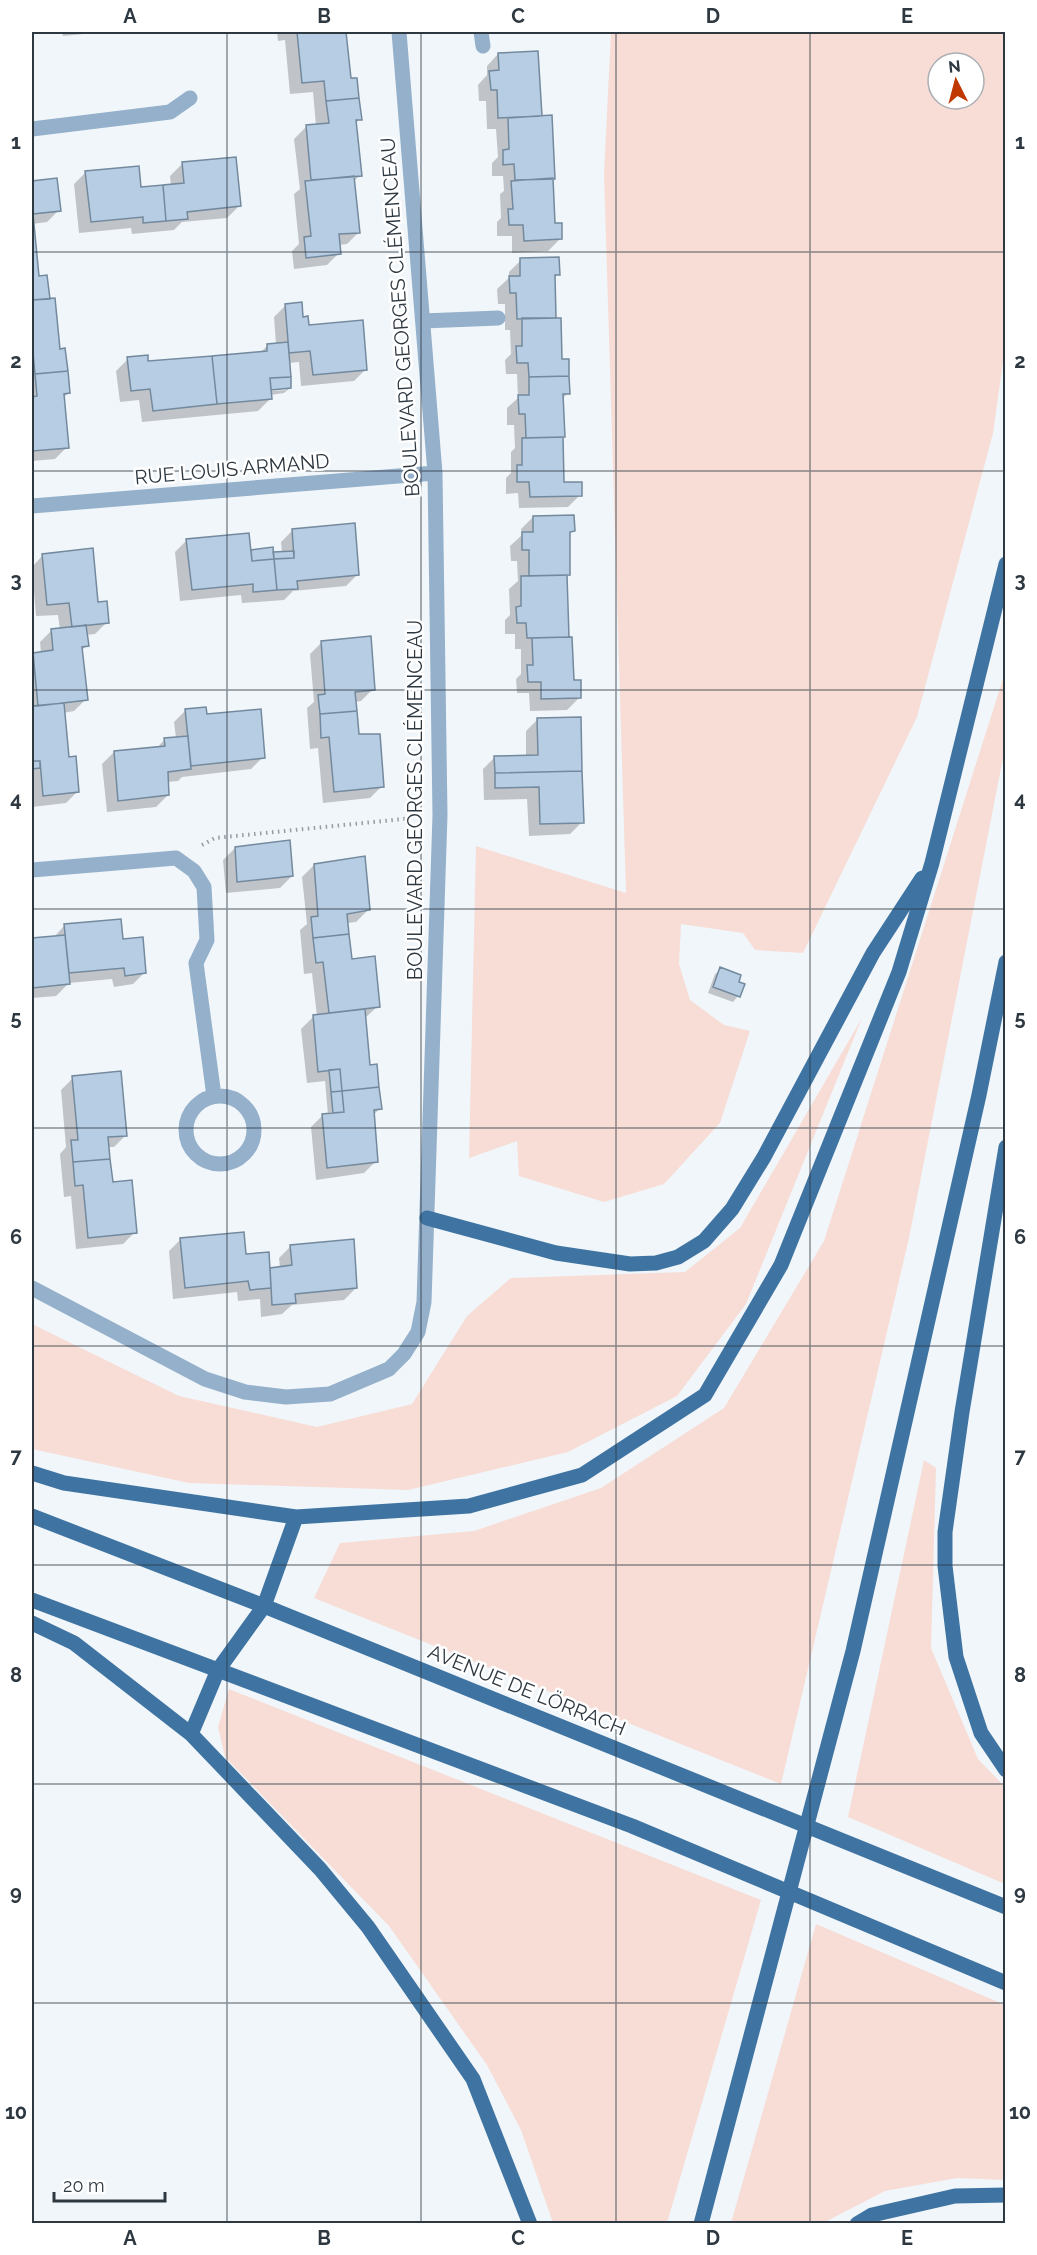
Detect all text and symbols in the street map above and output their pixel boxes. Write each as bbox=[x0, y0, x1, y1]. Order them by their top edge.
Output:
text: A bbox=[123, 4, 137, 28]
text: B bbox=[317, 4, 331, 28]
text: C bbox=[511, 4, 525, 28]
text: D bbox=[706, 4, 720, 28]
text: E bbox=[901, 4, 913, 28]
north arrow bbox=[926, 51, 986, 111]
text: N bbox=[947, 56, 962, 77]
text: 1 bbox=[11, 130, 21, 154]
text: 1 bbox=[1015, 130, 1025, 154]
street label: BOULEVARD GEORGES CLÉMENCEAU bbox=[375, 136, 425, 498]
text: 2 bbox=[10, 349, 22, 373]
text: 2 bbox=[1014, 349, 1026, 373]
street label: RUE LOUIS ARMAND bbox=[134, 449, 330, 489]
text: 3 bbox=[10, 568, 22, 592]
text: 3 bbox=[1014, 568, 1026, 592]
street label: BOULEVARD GEORGES CLÉMENCEAU bbox=[403, 620, 427, 980]
text: 4 bbox=[10, 787, 22, 811]
text: 4 bbox=[1014, 787, 1026, 811]
text: 5 bbox=[10, 1006, 22, 1030]
text: 5 bbox=[1014, 1006, 1026, 1030]
text: 6 bbox=[10, 1225, 22, 1249]
text: 6 bbox=[1014, 1225, 1026, 1249]
text: 7 bbox=[10, 1444, 22, 1468]
text: 7 bbox=[1014, 1444, 1026, 1468]
street label: AVENUE DE LÖRRACH bbox=[425, 1639, 629, 1741]
text: 8 bbox=[10, 1663, 22, 1687]
text: 8 bbox=[1014, 1663, 1026, 1687]
text: 9 bbox=[10, 1881, 22, 1905]
text: 9 bbox=[1014, 1881, 1026, 1905]
text: 10 bbox=[5, 2100, 27, 2124]
text: 10 bbox=[1009, 2100, 1031, 2124]
scale bar bbox=[54, 2165, 165, 2203]
text: 20 m bbox=[63, 2175, 105, 2196]
text: A bbox=[123, 2226, 137, 2250]
text: B bbox=[317, 2226, 331, 2250]
text: C bbox=[511, 2226, 525, 2250]
text: D bbox=[706, 2226, 720, 2250]
text: E bbox=[901, 2226, 913, 2250]

